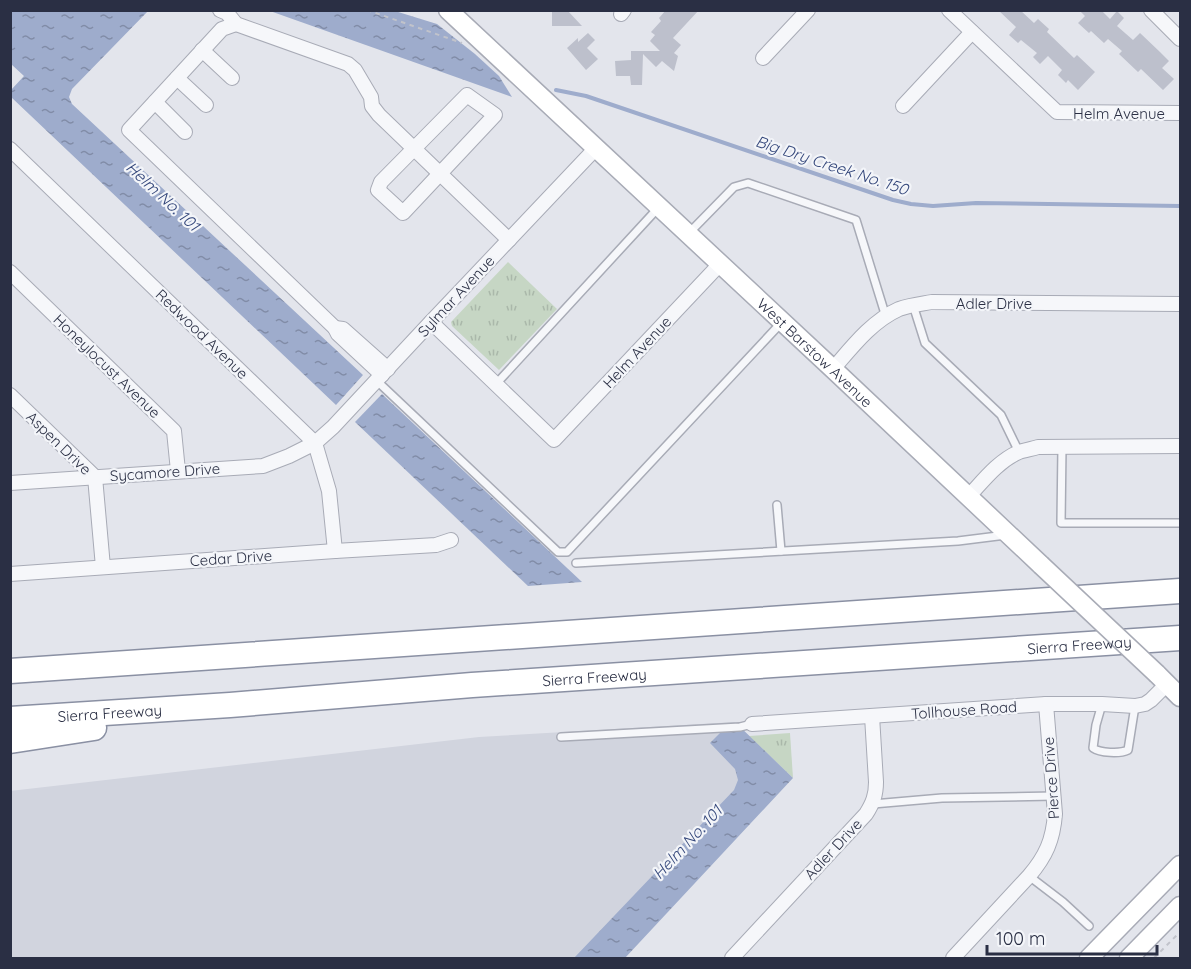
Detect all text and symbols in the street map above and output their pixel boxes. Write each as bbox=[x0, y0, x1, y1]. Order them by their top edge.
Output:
street label: Helm Avenue bbox=[1073, 104, 1165, 123]
water label: Big Dry Creek No. 150 bbox=[753, 131, 912, 200]
water label: Helm No. 101 bbox=[122, 157, 205, 236]
street label: Sylmar Avenue bbox=[413, 251, 499, 341]
street label: Redwood Avenue bbox=[152, 285, 252, 383]
street label: West Barstow Avenue bbox=[753, 294, 877, 411]
street label: Adler Drive bbox=[956, 294, 1032, 313]
street label: Honeylocust Avenue bbox=[49, 310, 165, 422]
street label: Helm Avenue bbox=[599, 312, 675, 392]
street label: Aspen Drive bbox=[22, 407, 96, 479]
street label: Sycamore Drive bbox=[109, 459, 221, 485]
street label: Cedar Drive bbox=[189, 546, 273, 570]
street label: Sierra Freeway bbox=[1027, 632, 1132, 658]
street label: Sierra Freeway bbox=[542, 664, 647, 690]
street label: Tollhouse Road bbox=[910, 697, 1018, 723]
street label: Sierra Freeway bbox=[57, 700, 163, 725]
street label: Pierce Drive bbox=[1039, 736, 1063, 820]
water label: Helm No. 101 bbox=[648, 800, 727, 883]
street label: Adler Drive bbox=[800, 815, 866, 883]
scale bar bbox=[987, 918, 1156, 956]
text: 100 m bbox=[996, 927, 1045, 950]

